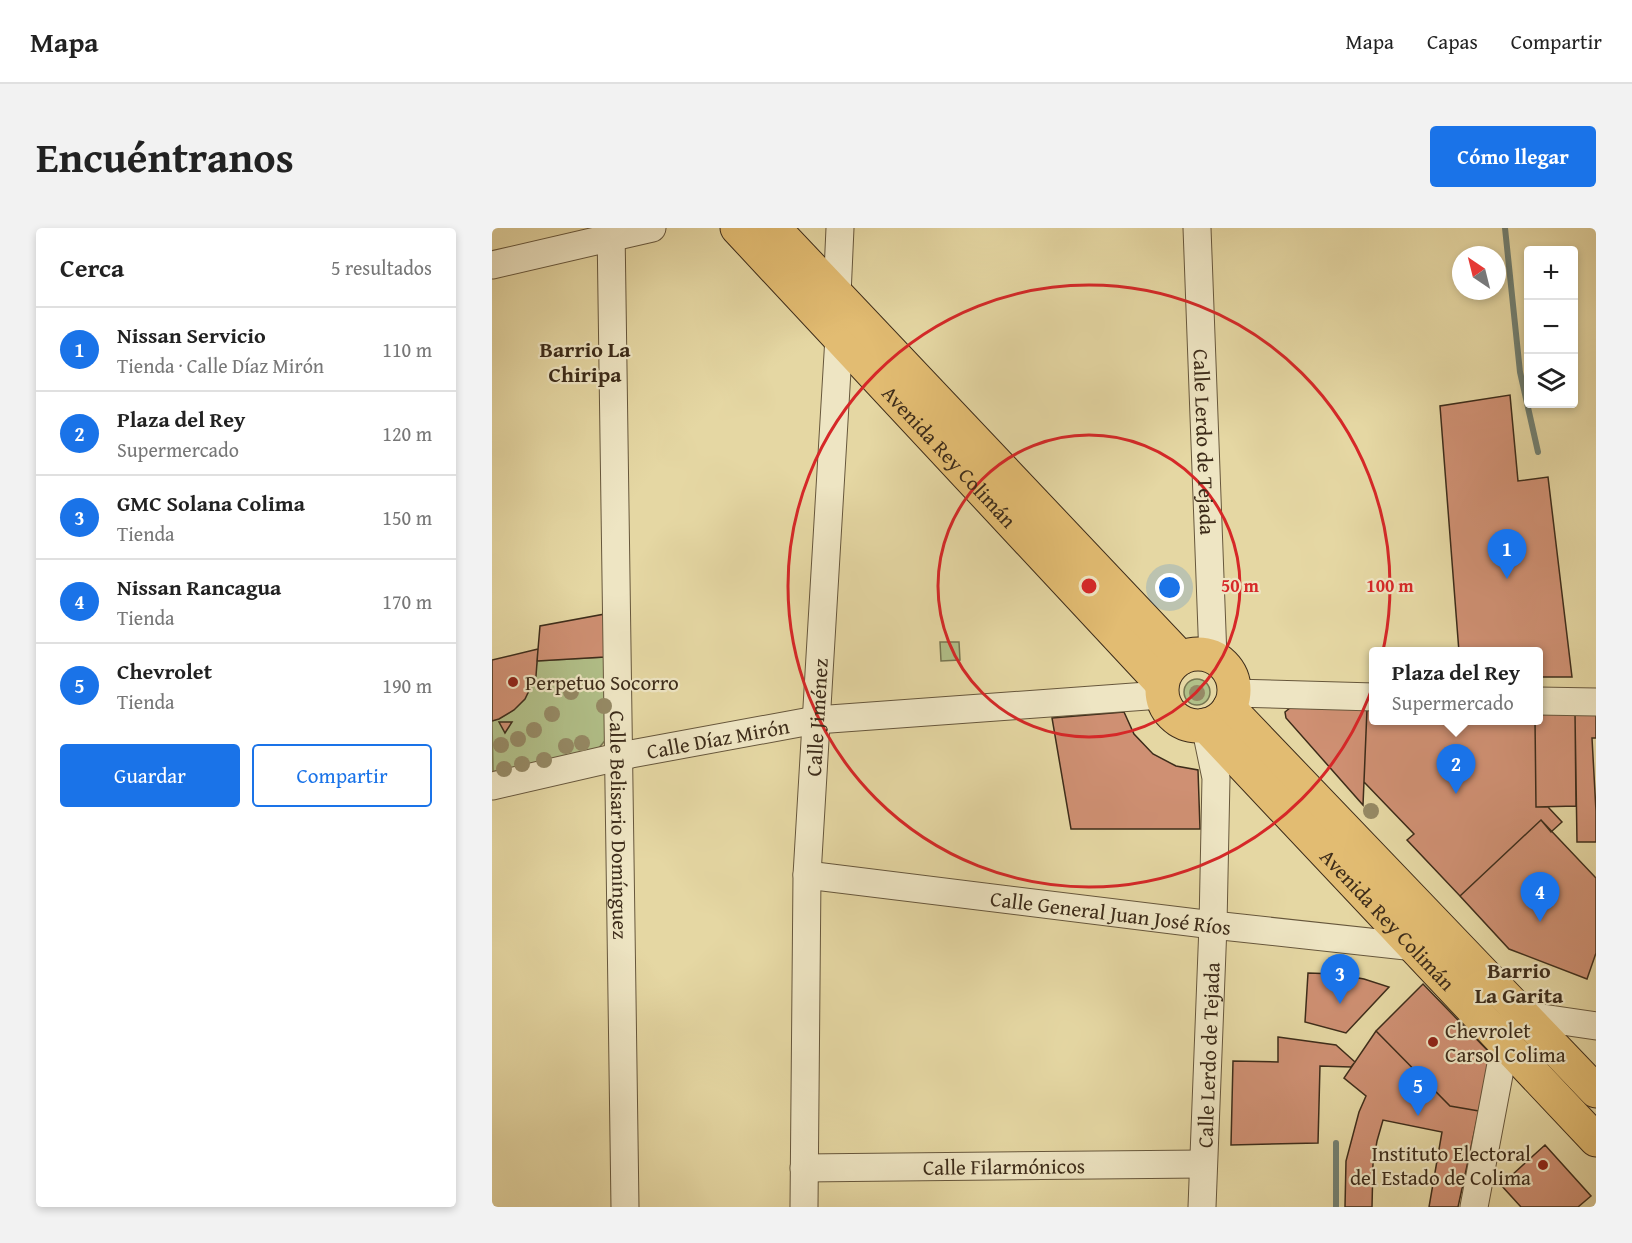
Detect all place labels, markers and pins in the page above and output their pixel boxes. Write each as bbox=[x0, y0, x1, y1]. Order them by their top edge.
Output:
pin: 1 bbox=[1488, 530, 1526, 579]
centre of rings bbox=[1079, 576, 1099, 596]
place label: Perpetuo Socorro bbox=[525, 667, 679, 698]
marker: Perpetuo Socorro bbox=[506, 675, 520, 689]
pin: 2 bbox=[1436, 744, 1476, 794]
pin: 4 bbox=[1520, 872, 1560, 922]
pin: 3 bbox=[1320, 954, 1360, 1004]
place label: Chevrolet Carsol Colima bbox=[1445, 1015, 1566, 1070]
marker: Chevrolet Carsol Colima bbox=[1426, 1035, 1440, 1049]
pin: 5 bbox=[1398, 1066, 1438, 1116]
place label: Instituto Electoral del Estado de Colima bbox=[1350, 1138, 1531, 1193]
marker: Instituto Electoral del Estado de Colima bbox=[1536, 1158, 1550, 1172]

